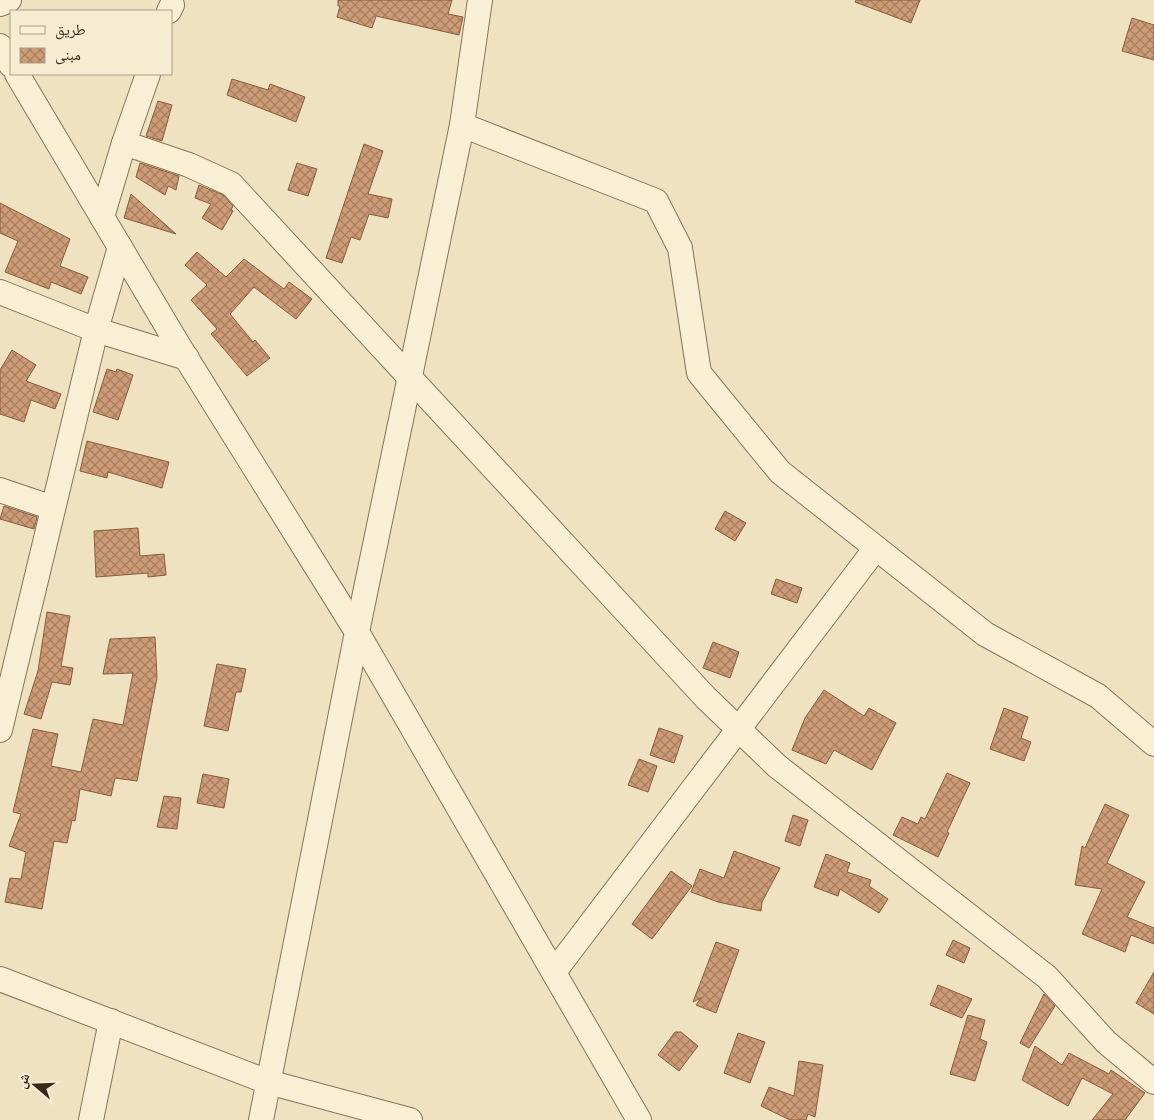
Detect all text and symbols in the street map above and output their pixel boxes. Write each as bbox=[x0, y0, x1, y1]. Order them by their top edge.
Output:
legend bbox=[10, 10, 172, 75]
text: طريق bbox=[55, 22, 86, 40]
text: مبنى bbox=[55, 47, 81, 65]
north arrow bbox=[10, 1060, 60, 1110]
text: ش bbox=[13, 1071, 34, 1091]

